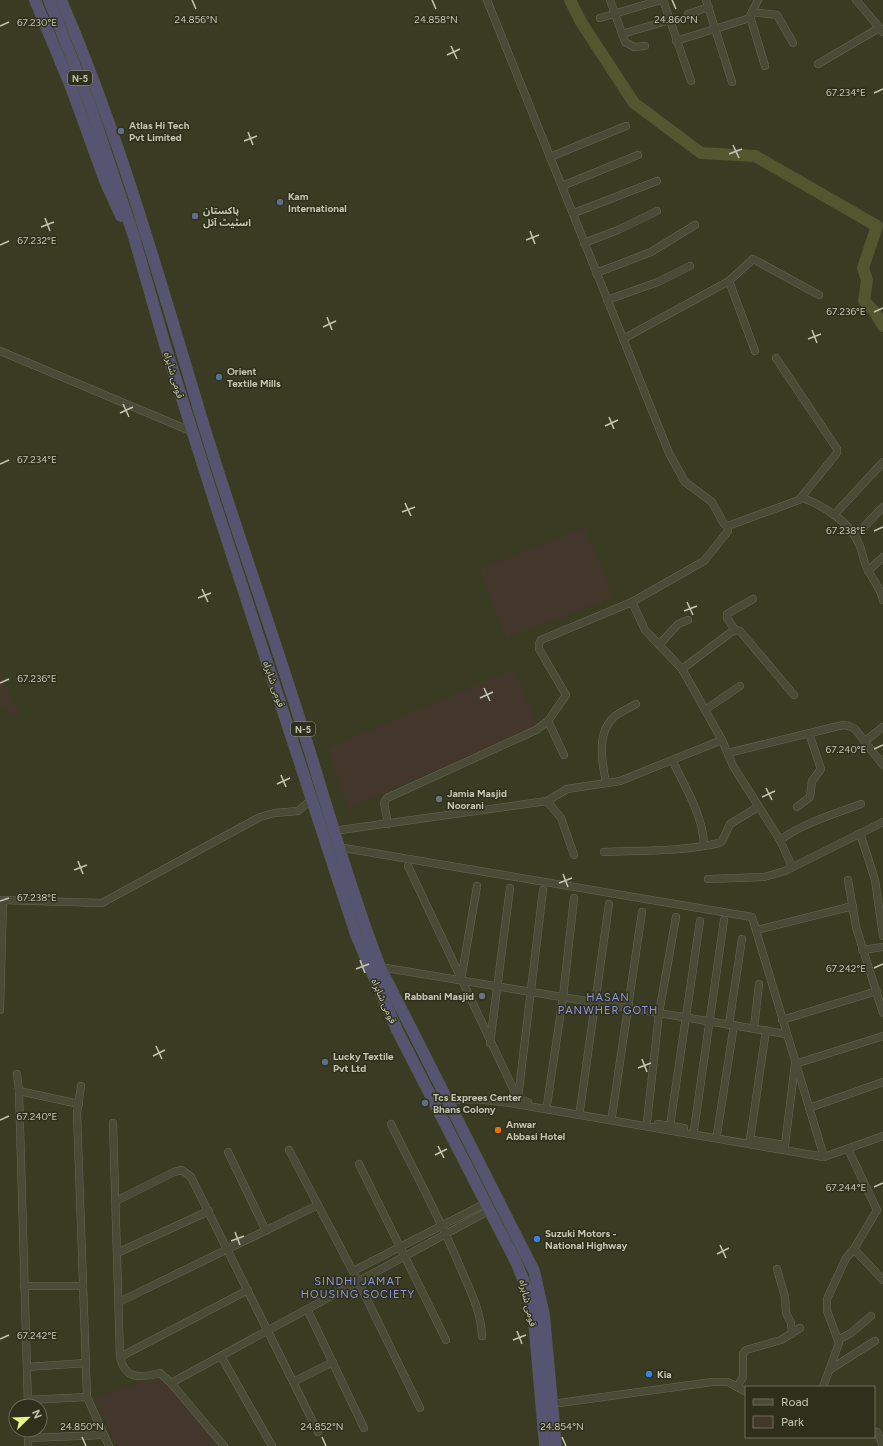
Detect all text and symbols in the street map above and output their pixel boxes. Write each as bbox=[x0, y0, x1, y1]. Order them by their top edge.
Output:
text: 24.856°N bbox=[175, 13, 217, 26]
text: 24.858°N bbox=[414, 13, 458, 26]
text: 24.860°N bbox=[654, 13, 698, 26]
text: 67.230°E bbox=[17, 16, 57, 29]
road number: N-5 bbox=[68, 71, 92, 85]
text: 67.234°E bbox=[826, 86, 866, 99]
place label: Atlas Hi Tech Pvt Limited bbox=[129, 119, 190, 144]
marker: Atlas Hi Tech Pvt Limited bbox=[116, 126, 126, 136]
place label: Kam International bbox=[288, 190, 347, 215]
marker: Kam International bbox=[275, 197, 285, 207]
place label: پاکستان اسٹیٹ آئل bbox=[203, 204, 251, 229]
marker: پاکستان اسٹیٹ آئل bbox=[190, 211, 200, 221]
text: 67.232°E bbox=[17, 234, 57, 247]
text: 67.236°E bbox=[826, 305, 866, 318]
street label: قومی شاہراہ bbox=[161, 350, 187, 400]
place label: Orient Textile Mills bbox=[227, 365, 281, 390]
marker: Orient Textile Mills bbox=[214, 372, 224, 382]
text: 67.234°E bbox=[17, 453, 57, 466]
text: 67.238°E bbox=[826, 524, 866, 537]
street label: قومی شاہراہ bbox=[260, 659, 288, 709]
text: 67.236°E bbox=[17, 672, 57, 685]
road number: N-5 bbox=[291, 722, 315, 736]
text: 67.240°E bbox=[826, 743, 867, 756]
place label: Jamia Masjid Noorani bbox=[447, 787, 507, 812]
marker: Jamia Masjid Noorani bbox=[434, 794, 444, 804]
text: 67.238°E bbox=[17, 891, 57, 904]
text: 67.242°E bbox=[826, 962, 866, 975]
street label: قومی شاہراہ bbox=[368, 976, 400, 1026]
place label: Rabbani Masjid bbox=[404, 990, 474, 1003]
marker: Rabbani Masjid bbox=[477, 991, 487, 1001]
district label: HASAN PANWHER GOTH bbox=[558, 991, 658, 1017]
place label: Lucky Textile Pvt Ltd bbox=[333, 1050, 394, 1075]
marker: Lucky Textile Pvt Ltd bbox=[320, 1057, 330, 1067]
place label: Tcs Exprees Center Bhans Colony bbox=[433, 1091, 522, 1116]
marker: Tcs Exprees Center Bhans Colony bbox=[420, 1098, 430, 1108]
text: 67.240°E bbox=[17, 1110, 58, 1123]
place label: Anwar Abbasi Hotel bbox=[506, 1118, 565, 1143]
marker: Anwar Abbasi Hotel bbox=[493, 1125, 503, 1135]
text: 67.244°E bbox=[826, 1181, 866, 1194]
place label: Suzuki Motors - National Highway bbox=[545, 1227, 627, 1252]
marker: Suzuki Motors - National Highway bbox=[532, 1234, 542, 1244]
district label: SINDHI JAMAT HOUSING SOCIETY bbox=[301, 1275, 415, 1301]
street label: قومی شاہراہ bbox=[516, 1278, 540, 1328]
text: 67.242°E bbox=[17, 1329, 57, 1342]
place label: Kia bbox=[657, 1368, 672, 1381]
marker: Kia bbox=[644, 1369, 654, 1379]
legend bbox=[745, 1386, 875, 1438]
text: Road bbox=[781, 1395, 809, 1409]
north arrow bbox=[8, 1398, 48, 1438]
text: N bbox=[29, 1408, 44, 1421]
text: Park bbox=[781, 1415, 804, 1429]
text: 24.850°N bbox=[60, 1420, 104, 1433]
text: 24.852°N bbox=[301, 1420, 343, 1433]
text: 24.854°N bbox=[540, 1420, 584, 1433]

